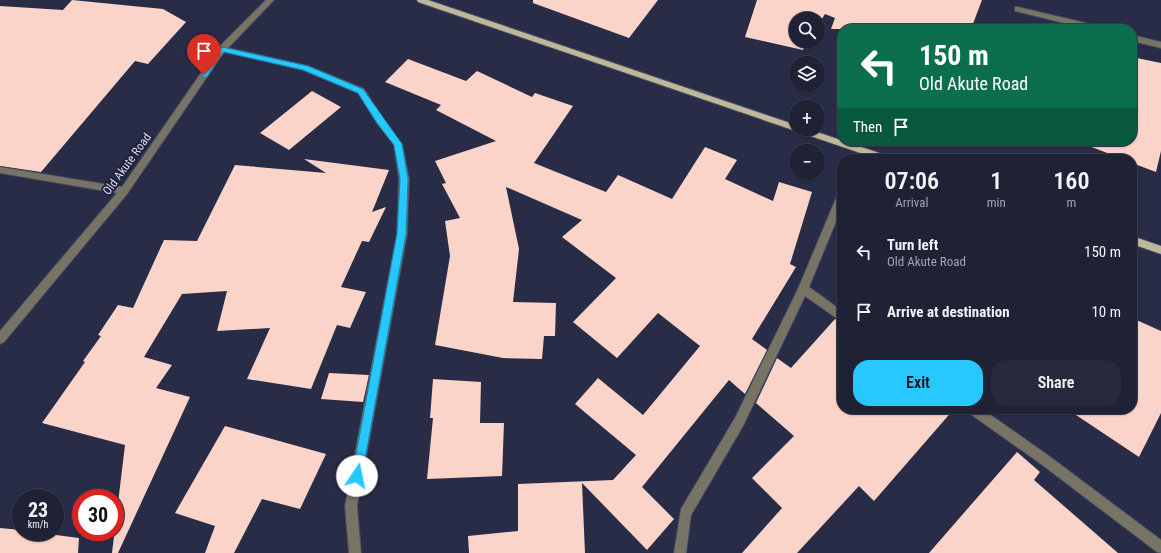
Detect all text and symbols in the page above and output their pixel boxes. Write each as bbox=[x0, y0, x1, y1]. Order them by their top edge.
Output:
map controls bbox=[789, 12, 825, 180]
button: search bbox=[789, 12, 825, 48]
pin bbox=[187, 34, 221, 75]
text: 150 m bbox=[919, 39, 989, 72]
icon: arrive bbox=[193, 40, 215, 62]
icon: left bbox=[853, 40, 905, 92]
button: layers bbox=[789, 56, 825, 92]
text: Old Akute Road bbox=[919, 73, 1028, 94]
button: + bbox=[789, 100, 825, 136]
icon: arrive bbox=[890, 116, 912, 138]
text: Then bbox=[853, 118, 882, 136]
street label: Old Akute Road bbox=[100, 130, 154, 198]
button: − bbox=[789, 144, 825, 180]
text: 07:06 bbox=[885, 167, 939, 195]
text: 1 bbox=[990, 167, 1002, 195]
text: 160 bbox=[1053, 167, 1089, 195]
text: Arrival bbox=[895, 195, 928, 210]
text: min bbox=[987, 195, 1006, 210]
text: m bbox=[1066, 195, 1076, 210]
text: Turn left bbox=[887, 236, 938, 254]
icon: left bbox=[853, 241, 875, 263]
text: 150 m bbox=[1084, 243, 1121, 261]
text: Old Akute Road bbox=[887, 254, 966, 269]
icon: arrive bbox=[853, 301, 875, 323]
text: Arrive at destination bbox=[887, 303, 1010, 321]
text: 10 m bbox=[1091, 303, 1121, 321]
button: Exit bbox=[853, 360, 983, 406]
button: Share bbox=[991, 360, 1121, 406]
position arrow bbox=[336, 455, 378, 497]
speed limit sign: 30 bbox=[72, 489, 124, 541]
text: 23 bbox=[28, 498, 48, 522]
text: km/h bbox=[28, 519, 48, 530]

